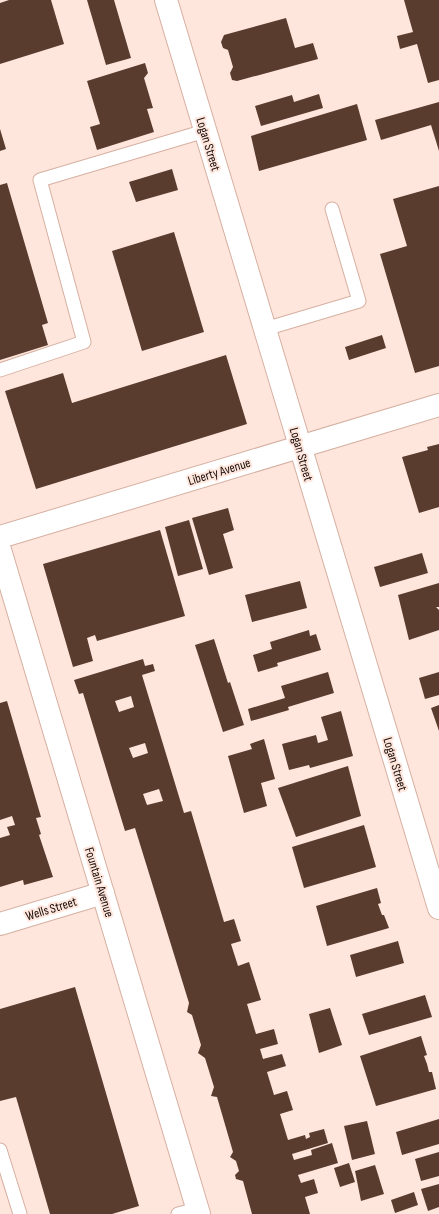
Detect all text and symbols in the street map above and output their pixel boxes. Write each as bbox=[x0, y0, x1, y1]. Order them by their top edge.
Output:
street label: Logan Street bbox=[192, 116, 224, 173]
street label: Logan Street bbox=[286, 426, 316, 483]
street label: Liberty Avenue bbox=[186, 455, 253, 489]
street label: Logan Street bbox=[379, 736, 411, 793]
street label: Fountain Avenue bbox=[81, 846, 117, 919]
street label: Wells Street bbox=[24, 894, 79, 924]

